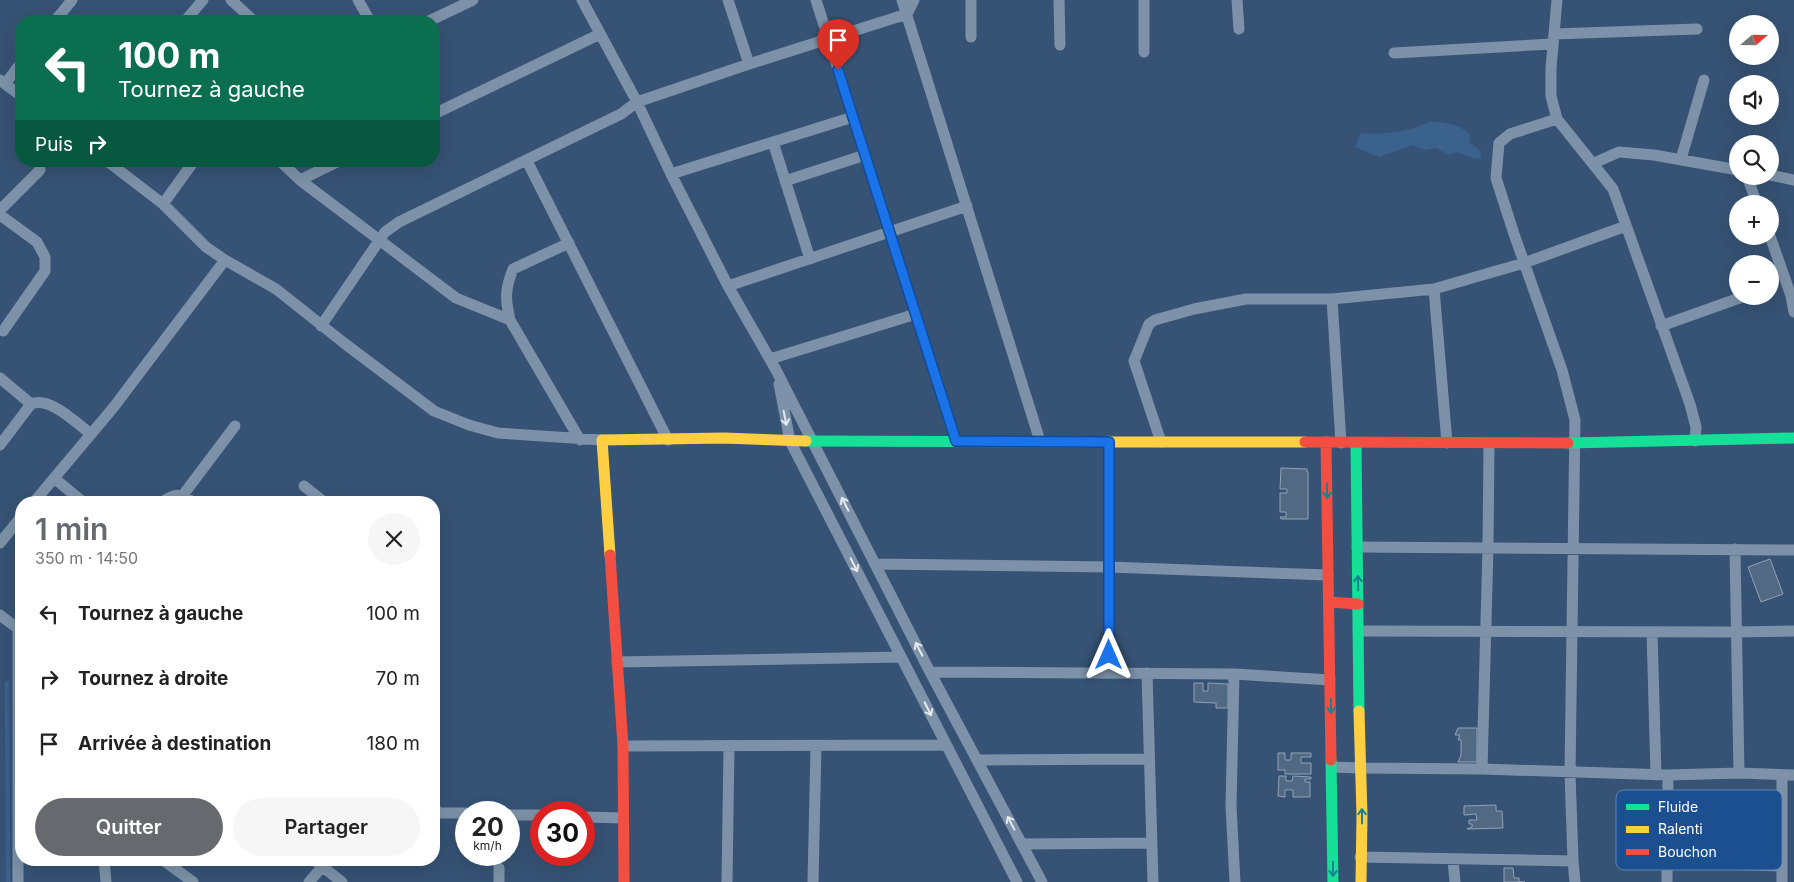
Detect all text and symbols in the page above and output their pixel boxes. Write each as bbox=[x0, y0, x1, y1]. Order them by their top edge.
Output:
north arrow bbox=[1729, 15, 1779, 65]
map controls bbox=[1729, 15, 1779, 305]
pin bbox=[817, 19, 859, 70]
icon: arrive bbox=[824, 26, 852, 54]
text: 100 m bbox=[118, 34, 221, 76]
icon: left bbox=[35, 35, 100, 100]
button: sound bbox=[1729, 75, 1779, 125]
text: Tournez à gauche bbox=[118, 76, 305, 102]
icon: right bbox=[83, 130, 111, 158]
text: Puis bbox=[35, 133, 73, 156]
button: search bbox=[1729, 135, 1779, 185]
button: + bbox=[1729, 195, 1779, 245]
button: − bbox=[1729, 255, 1779, 305]
one-way arrow bbox=[781, 410, 791, 426]
one-way arrow bbox=[1322, 482, 1332, 499]
one-way arrow bbox=[840, 497, 849, 512]
text: 1 min bbox=[35, 511, 108, 547]
button: close bbox=[368, 513, 420, 565]
text: 350 m · 14:50 bbox=[35, 548, 138, 568]
one-way arrow bbox=[850, 557, 859, 572]
one-way arrow bbox=[1353, 576, 1363, 592]
icon: left bbox=[35, 600, 63, 628]
text: Tournez à gauche bbox=[78, 602, 243, 625]
text: 100 m bbox=[366, 602, 420, 625]
position arrow bbox=[1082, 628, 1134, 680]
one-way arrow bbox=[914, 642, 923, 657]
icon: right bbox=[35, 665, 63, 693]
text: Tournez à droite bbox=[78, 667, 228, 690]
text: 70 m bbox=[376, 667, 420, 690]
one-way arrow bbox=[1326, 698, 1336, 714]
one-way arrow bbox=[923, 702, 933, 717]
icon: arrive bbox=[35, 730, 63, 758]
text: Arrivée à destination bbox=[78, 732, 271, 755]
text: 180 m bbox=[367, 732, 420, 755]
legend bbox=[1616, 790, 1782, 870]
button: Quitter bbox=[35, 798, 223, 856]
button: Partager bbox=[233, 798, 420, 856]
text: Fluide bbox=[1658, 798, 1698, 815]
speed limit sign: 30 bbox=[530, 801, 595, 866]
one-way arrow bbox=[1357, 808, 1367, 824]
text: 20 bbox=[471, 812, 504, 842]
one-way arrow bbox=[1006, 816, 1016, 831]
text: Ralenti bbox=[1658, 820, 1703, 837]
text: km/h bbox=[473, 838, 502, 853]
text: Bouchon bbox=[1658, 843, 1717, 860]
one-way arrow bbox=[1328, 860, 1338, 876]

